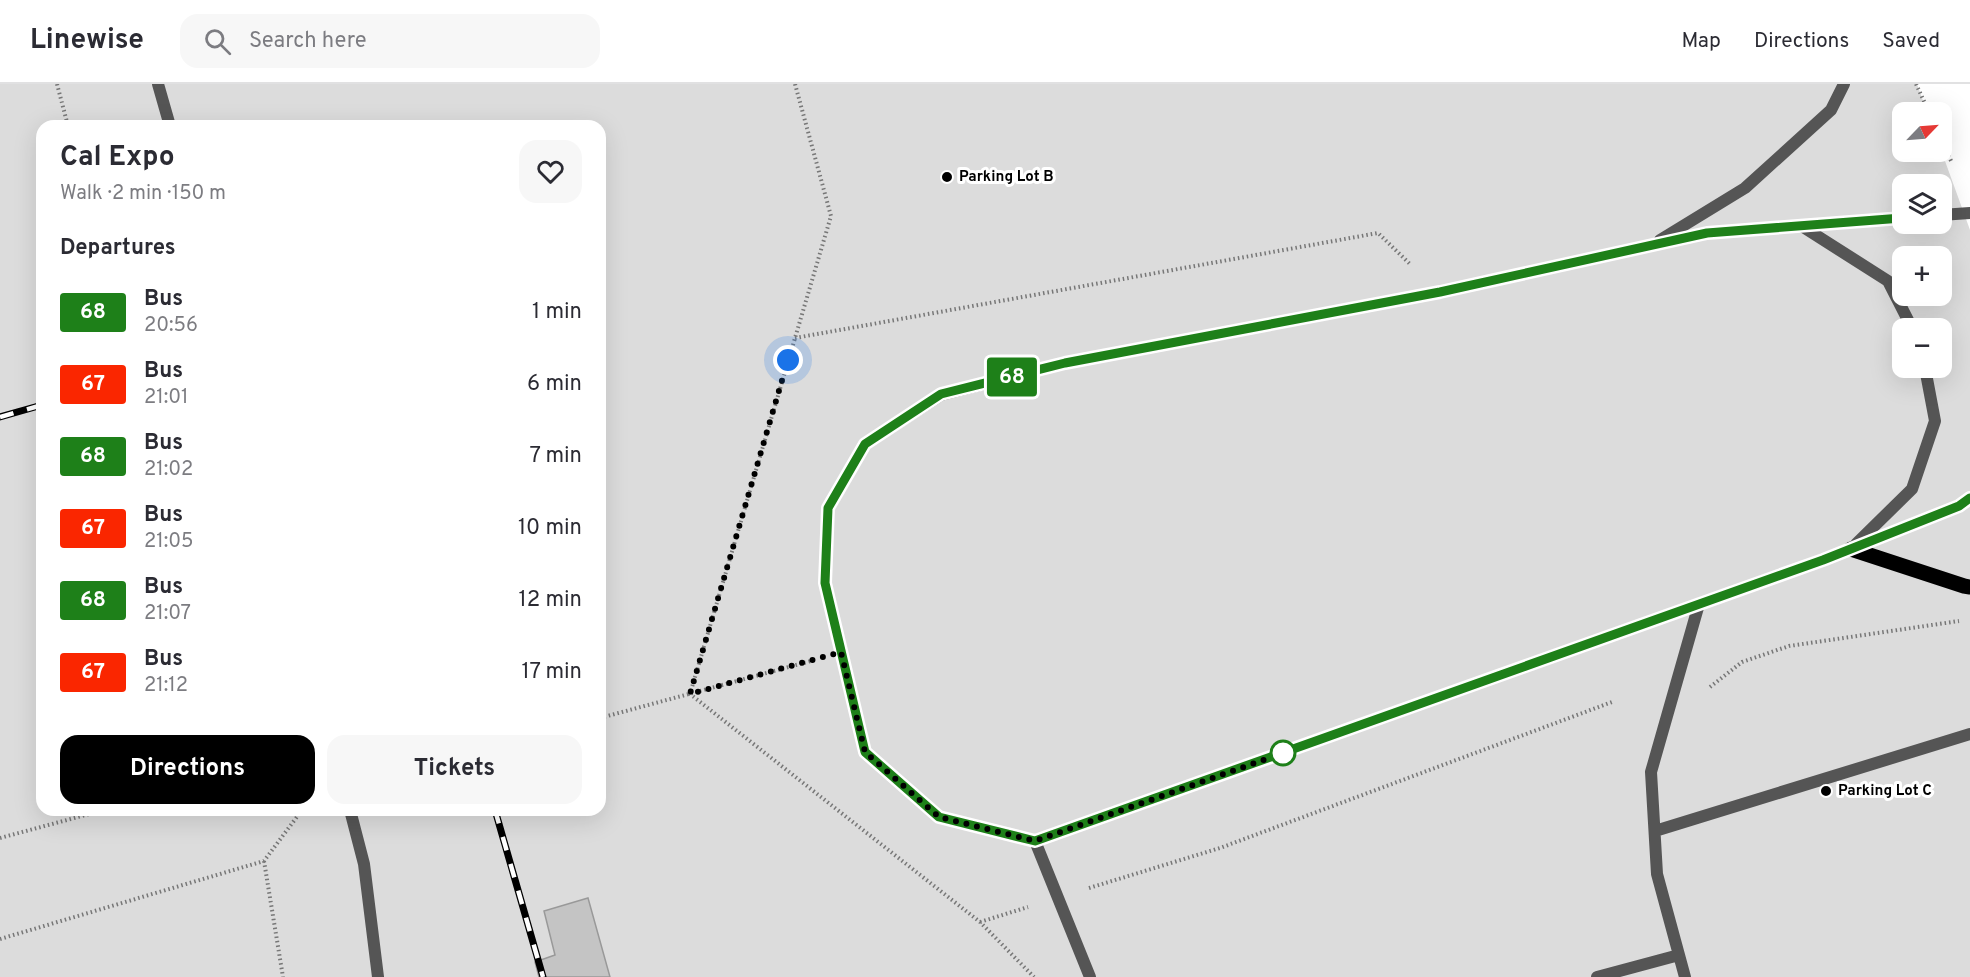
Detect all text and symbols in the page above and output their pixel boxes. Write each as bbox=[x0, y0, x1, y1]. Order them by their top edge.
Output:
search box bbox=[180, 14, 600, 68]
text: Linewise bbox=[30, 23, 144, 59]
icon: search bbox=[201, 25, 234, 58]
text: Search here bbox=[249, 28, 366, 55]
text: Map bbox=[1681, 28, 1721, 55]
text: Directions bbox=[1754, 28, 1849, 55]
text: Saved bbox=[1882, 28, 1940, 55]
north arrow bbox=[1892, 102, 1952, 162]
map controls bbox=[1892, 102, 1952, 378]
text: Cal Expo bbox=[60, 140, 175, 176]
button: heart bbox=[519, 140, 582, 203]
place label: Parking Lot B bbox=[959, 168, 1054, 187]
marker: Parking Lot B bbox=[940, 170, 954, 184]
button: layers bbox=[1892, 174, 1952, 234]
text: Walk · 2 min · 150 m bbox=[60, 181, 226, 207]
text: Departures bbox=[60, 235, 176, 262]
button: + bbox=[1892, 246, 1952, 306]
text: Bus bbox=[144, 286, 183, 313]
text: 68 bbox=[80, 299, 106, 326]
text: 1 min bbox=[532, 299, 582, 326]
text: 20:56 bbox=[144, 313, 198, 339]
button: − bbox=[1892, 318, 1952, 378]
your location bbox=[773, 345, 803, 375]
text: Bus bbox=[144, 358, 183, 385]
line badge: 68 bbox=[985, 358, 1039, 396]
text: 68 bbox=[999, 364, 1025, 391]
text: 67 bbox=[81, 371, 105, 398]
text: 6 min bbox=[527, 371, 582, 398]
text: 21:01 bbox=[144, 385, 189, 411]
text: Bus bbox=[144, 430, 183, 457]
text: 68 bbox=[80, 443, 106, 470]
text: 7 min bbox=[530, 443, 582, 470]
text: 21:02 bbox=[144, 457, 193, 483]
text: Bus bbox=[144, 502, 183, 529]
text: 67 bbox=[81, 515, 105, 542]
text: 10 min bbox=[518, 515, 582, 542]
text: 21:05 bbox=[144, 529, 193, 555]
text: Bus bbox=[144, 574, 183, 601]
text: 68 bbox=[80, 587, 106, 614]
text: 12 min bbox=[519, 587, 582, 614]
text: 21:07 bbox=[144, 601, 191, 627]
text: Bus bbox=[144, 646, 183, 673]
text: 67 bbox=[81, 659, 105, 686]
text: 17 min bbox=[522, 659, 582, 686]
text: 21:12 bbox=[144, 673, 188, 699]
button: Directions bbox=[60, 735, 315, 804]
button: Tickets bbox=[327, 735, 582, 804]
unlabelled marker bbox=[1270, 740, 1296, 766]
place label: Parking Lot C bbox=[1838, 782, 1932, 801]
marker: Parking Lot C bbox=[1819, 784, 1833, 798]

